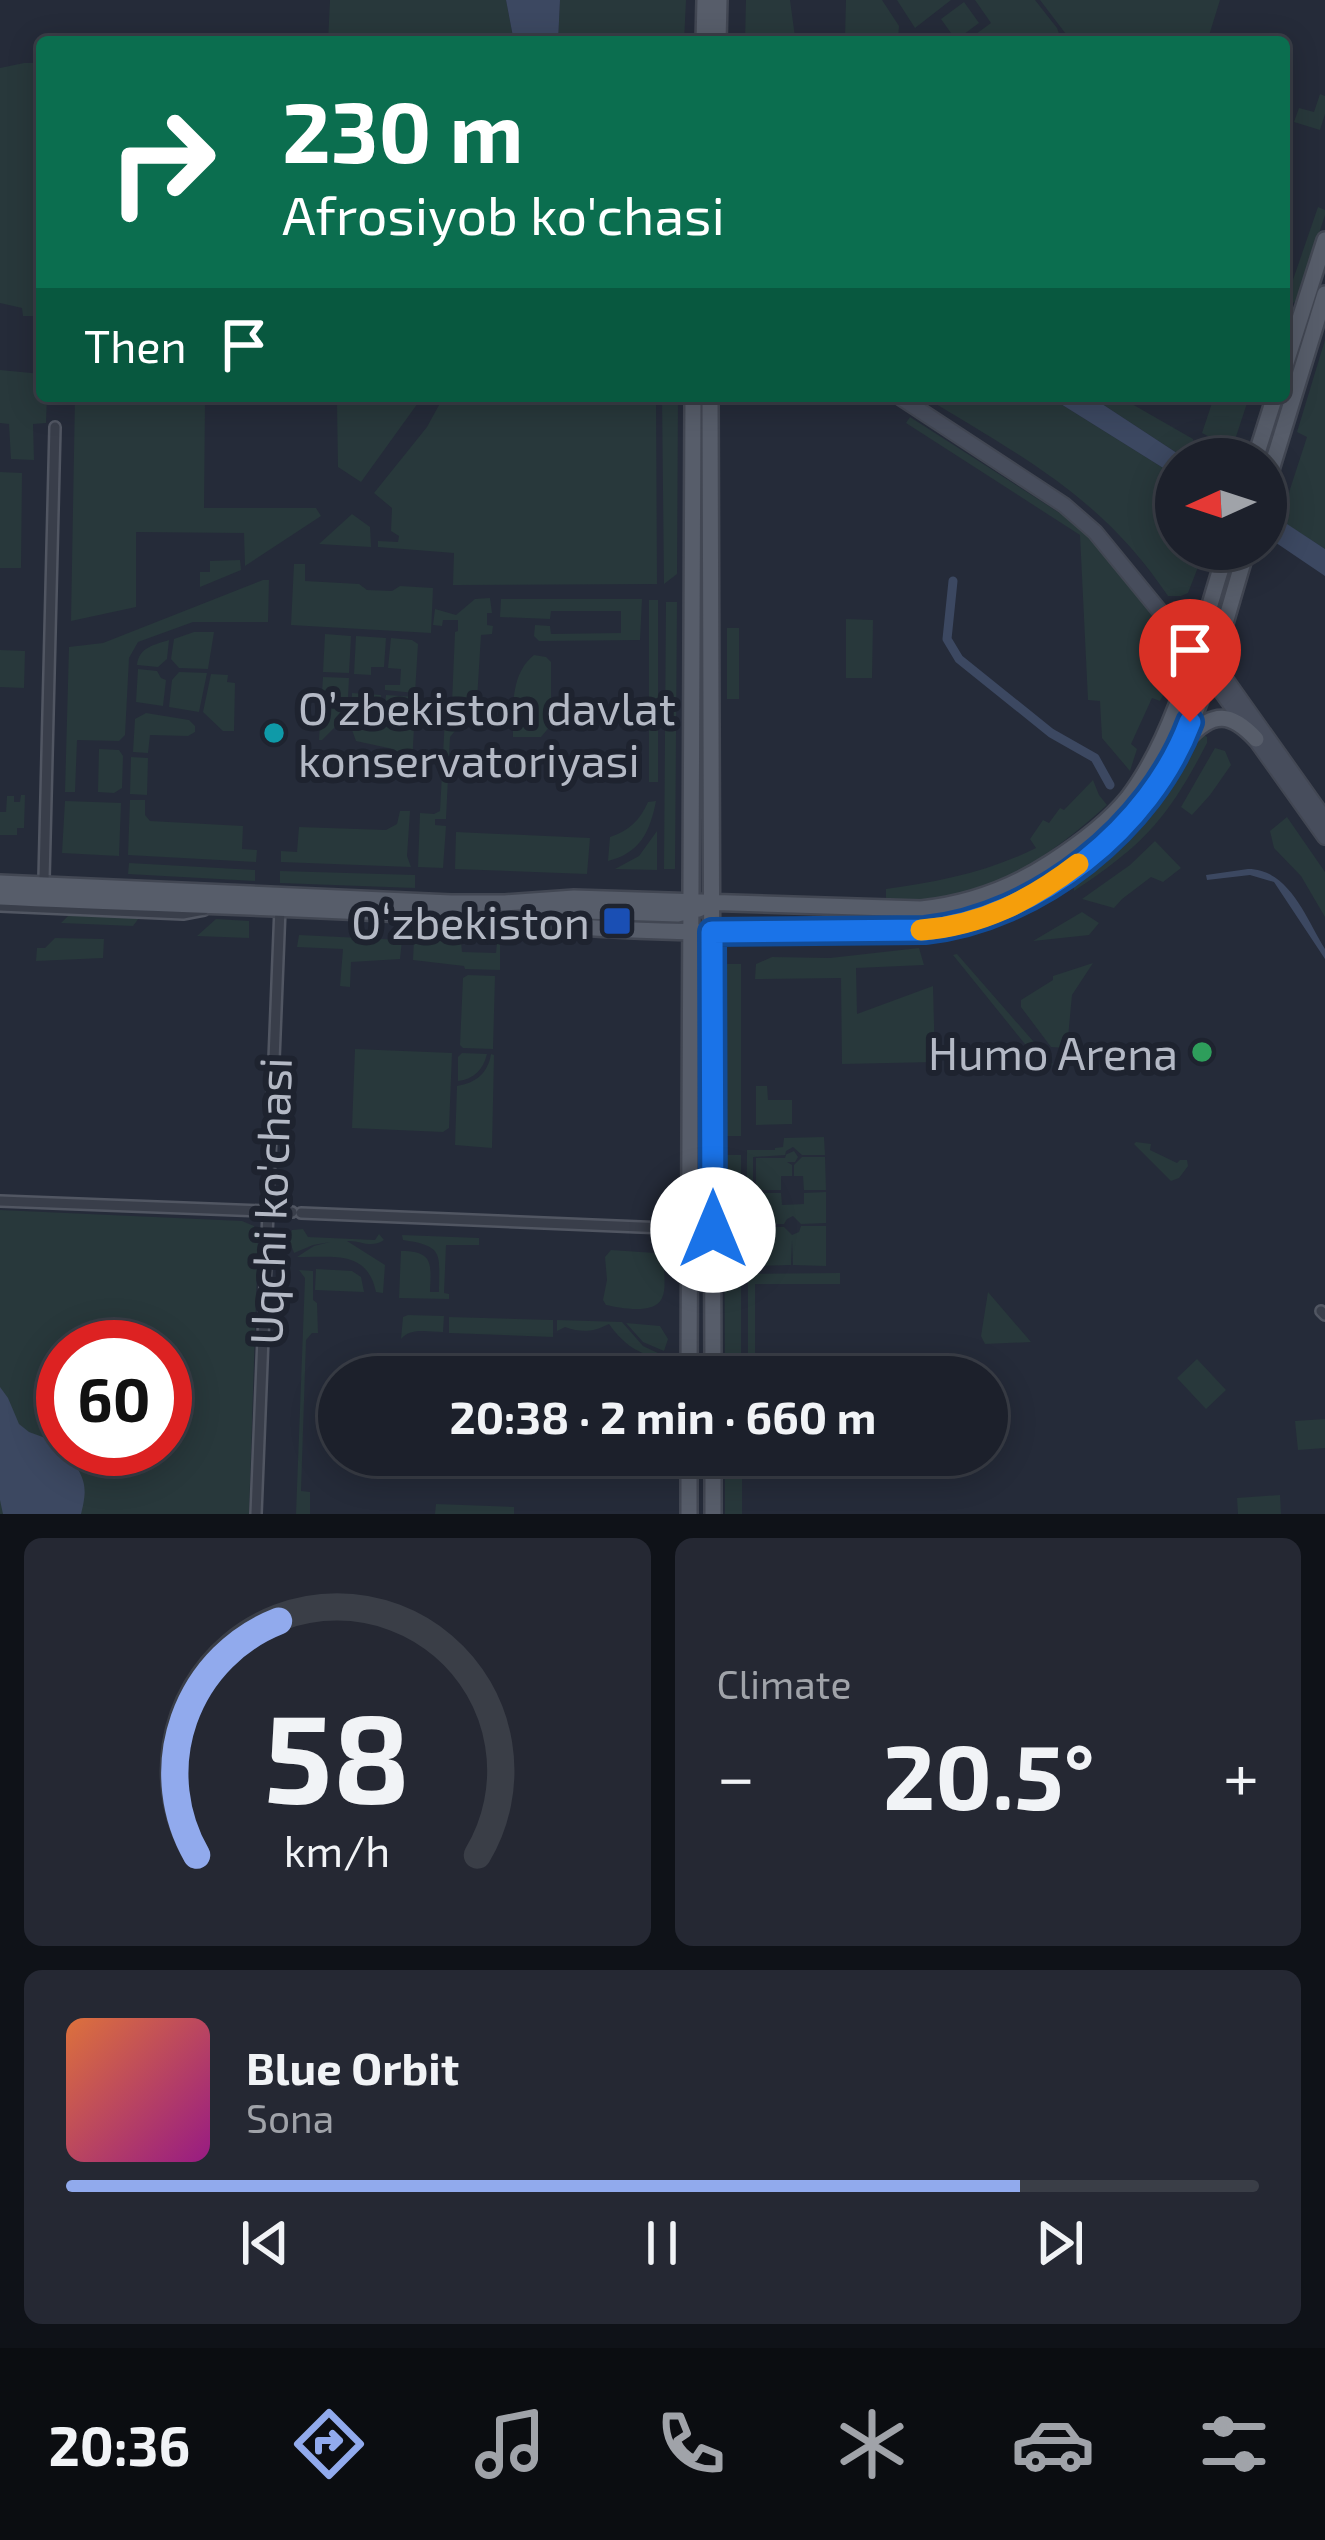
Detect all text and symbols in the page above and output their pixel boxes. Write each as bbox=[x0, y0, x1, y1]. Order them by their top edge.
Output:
text: 230 m bbox=[282, 79, 524, 180]
icon: right bbox=[84, 84, 240, 240]
text: Afrosiyob ko'chasi bbox=[282, 181, 725, 246]
icon: arrive bbox=[211, 312, 277, 378]
text: Then bbox=[84, 318, 187, 372]
north arrow bbox=[1155, 438, 1287, 570]
map controls bbox=[1155, 438, 1287, 570]
pin bbox=[1139, 599, 1241, 722]
icon: arrive bbox=[1157, 617, 1223, 683]
place label: O’zbekiston davlat konservatoriyasi bbox=[298, 680, 676, 786]
marker: O’zbekiston davlat konservatoriyasi bbox=[261, 720, 287, 746]
place label: Oʻzbekiston bbox=[351, 894, 590, 948]
marker: Oʻzbekiston bbox=[601, 905, 633, 937]
place label: Humo Arena bbox=[928, 1025, 1178, 1079]
marker: Humo Arena bbox=[1189, 1039, 1215, 1065]
street label: Uqchi ko'chasi bbox=[237, 1056, 301, 1346]
position arrow bbox=[650, 1167, 776, 1293]
speed limit sign: 60 bbox=[36, 1320, 192, 1476]
text: 20:38 · 2 min · 660 m bbox=[450, 1389, 876, 1443]
text: Climate bbox=[717, 1660, 851, 1707]
text: 58 bbox=[264, 1679, 411, 1829]
text: 20.5° bbox=[883, 1720, 1095, 1828]
text: − bbox=[717, 1735, 755, 1814]
text: + bbox=[1223, 1735, 1259, 1814]
text: km/h bbox=[284, 1824, 390, 1876]
text: Blue Orbit bbox=[246, 2040, 459, 2094]
text: Sona bbox=[246, 2094, 334, 2141]
icon: previous bbox=[232, 2210, 298, 2276]
icon: pause bbox=[629, 2210, 695, 2276]
icon: next bbox=[1027, 2210, 1093, 2276]
icon: directions bbox=[287, 2402, 371, 2486]
icon: music bbox=[468, 2402, 552, 2486]
icon: phone bbox=[649, 2402, 733, 2486]
icon: climate bbox=[830, 2402, 914, 2486]
icon: car bbox=[1011, 2402, 1095, 2486]
icon: filters bbox=[1192, 2402, 1276, 2486]
text: 20:36 bbox=[49, 2412, 190, 2477]

